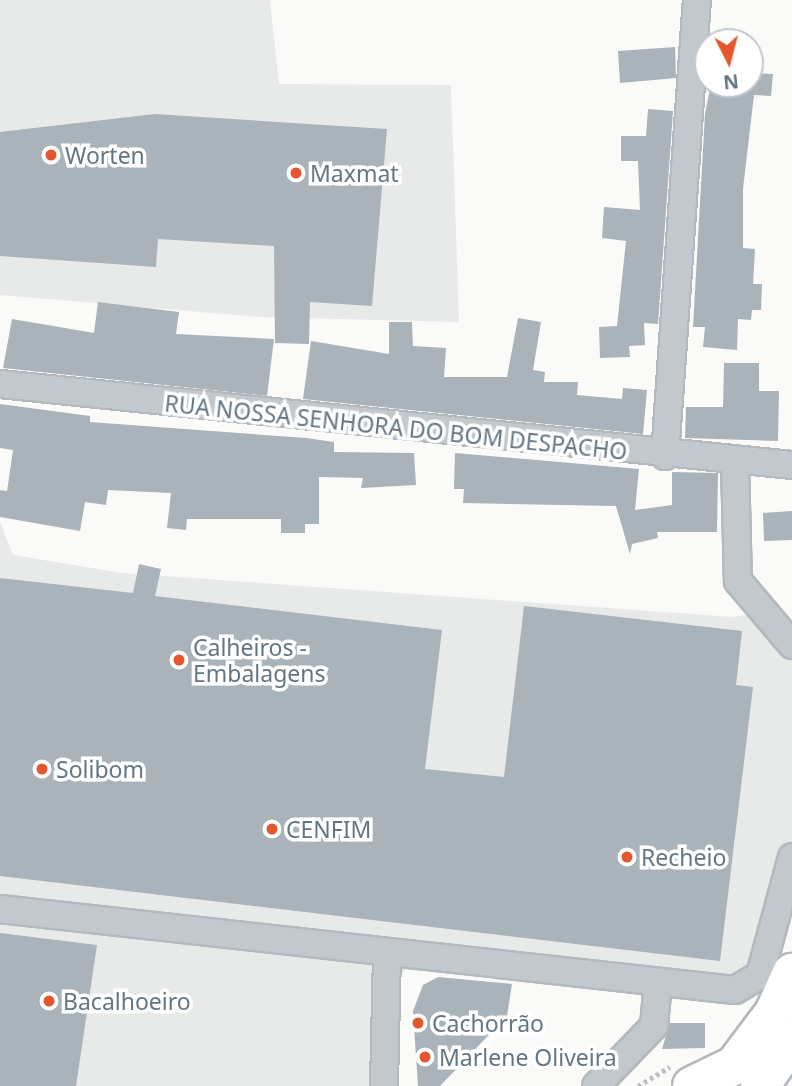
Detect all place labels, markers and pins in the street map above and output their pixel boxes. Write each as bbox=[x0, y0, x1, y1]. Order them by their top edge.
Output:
place label: Worten bbox=[65, 141, 145, 169]
marker: Worten bbox=[43, 147, 59, 163]
place label: Maxmat bbox=[310, 159, 399, 187]
marker: Maxmat bbox=[288, 165, 304, 181]
place label: Calheiros - Embalagens bbox=[193, 633, 326, 687]
marker: Calheiros - Embalagens bbox=[171, 652, 187, 668]
place label: Solibom bbox=[56, 755, 144, 783]
marker: Solibom bbox=[34, 761, 50, 777]
place label: CENFIM bbox=[286, 815, 371, 843]
marker: CENFIM bbox=[264, 821, 280, 837]
place label: Recheio bbox=[641, 843, 726, 871]
marker: Recheio bbox=[619, 849, 635, 865]
place label: Bacalhoeiro bbox=[63, 987, 191, 1015]
marker: Bacalhoeiro bbox=[41, 993, 57, 1009]
place label: Cachorrão bbox=[432, 1009, 544, 1037]
marker: Cachorrão bbox=[410, 1015, 426, 1031]
place label: Marlene Oliveira bbox=[439, 1043, 617, 1071]
marker: Marlene Oliveira bbox=[417, 1049, 433, 1065]

